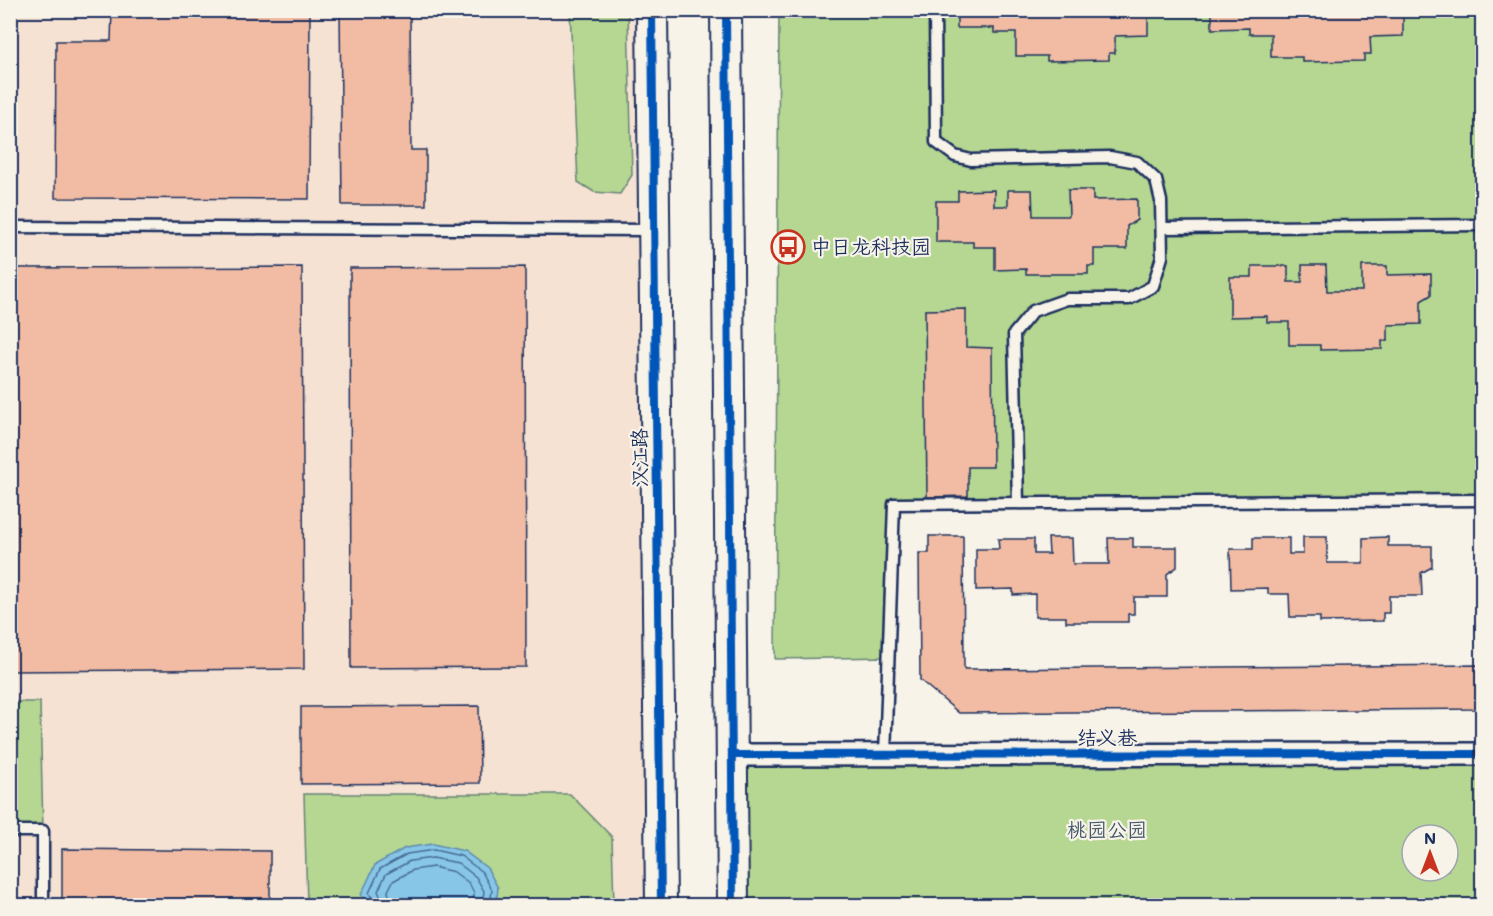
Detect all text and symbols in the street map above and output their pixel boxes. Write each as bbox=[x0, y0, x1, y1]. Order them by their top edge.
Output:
bus stop icon: 中日龙科技园 bbox=[770, 229, 806, 265]
place label: 中日龙科技园 bbox=[811, 233, 931, 259]
street label: 汉江路 bbox=[625, 427, 653, 488]
street label: 结义巷 bbox=[1077, 724, 1138, 750]
park label: 桃园公园 bbox=[1067, 816, 1147, 842]
north arrow bbox=[1400, 823, 1460, 883]
text: N bbox=[1424, 827, 1436, 848]

